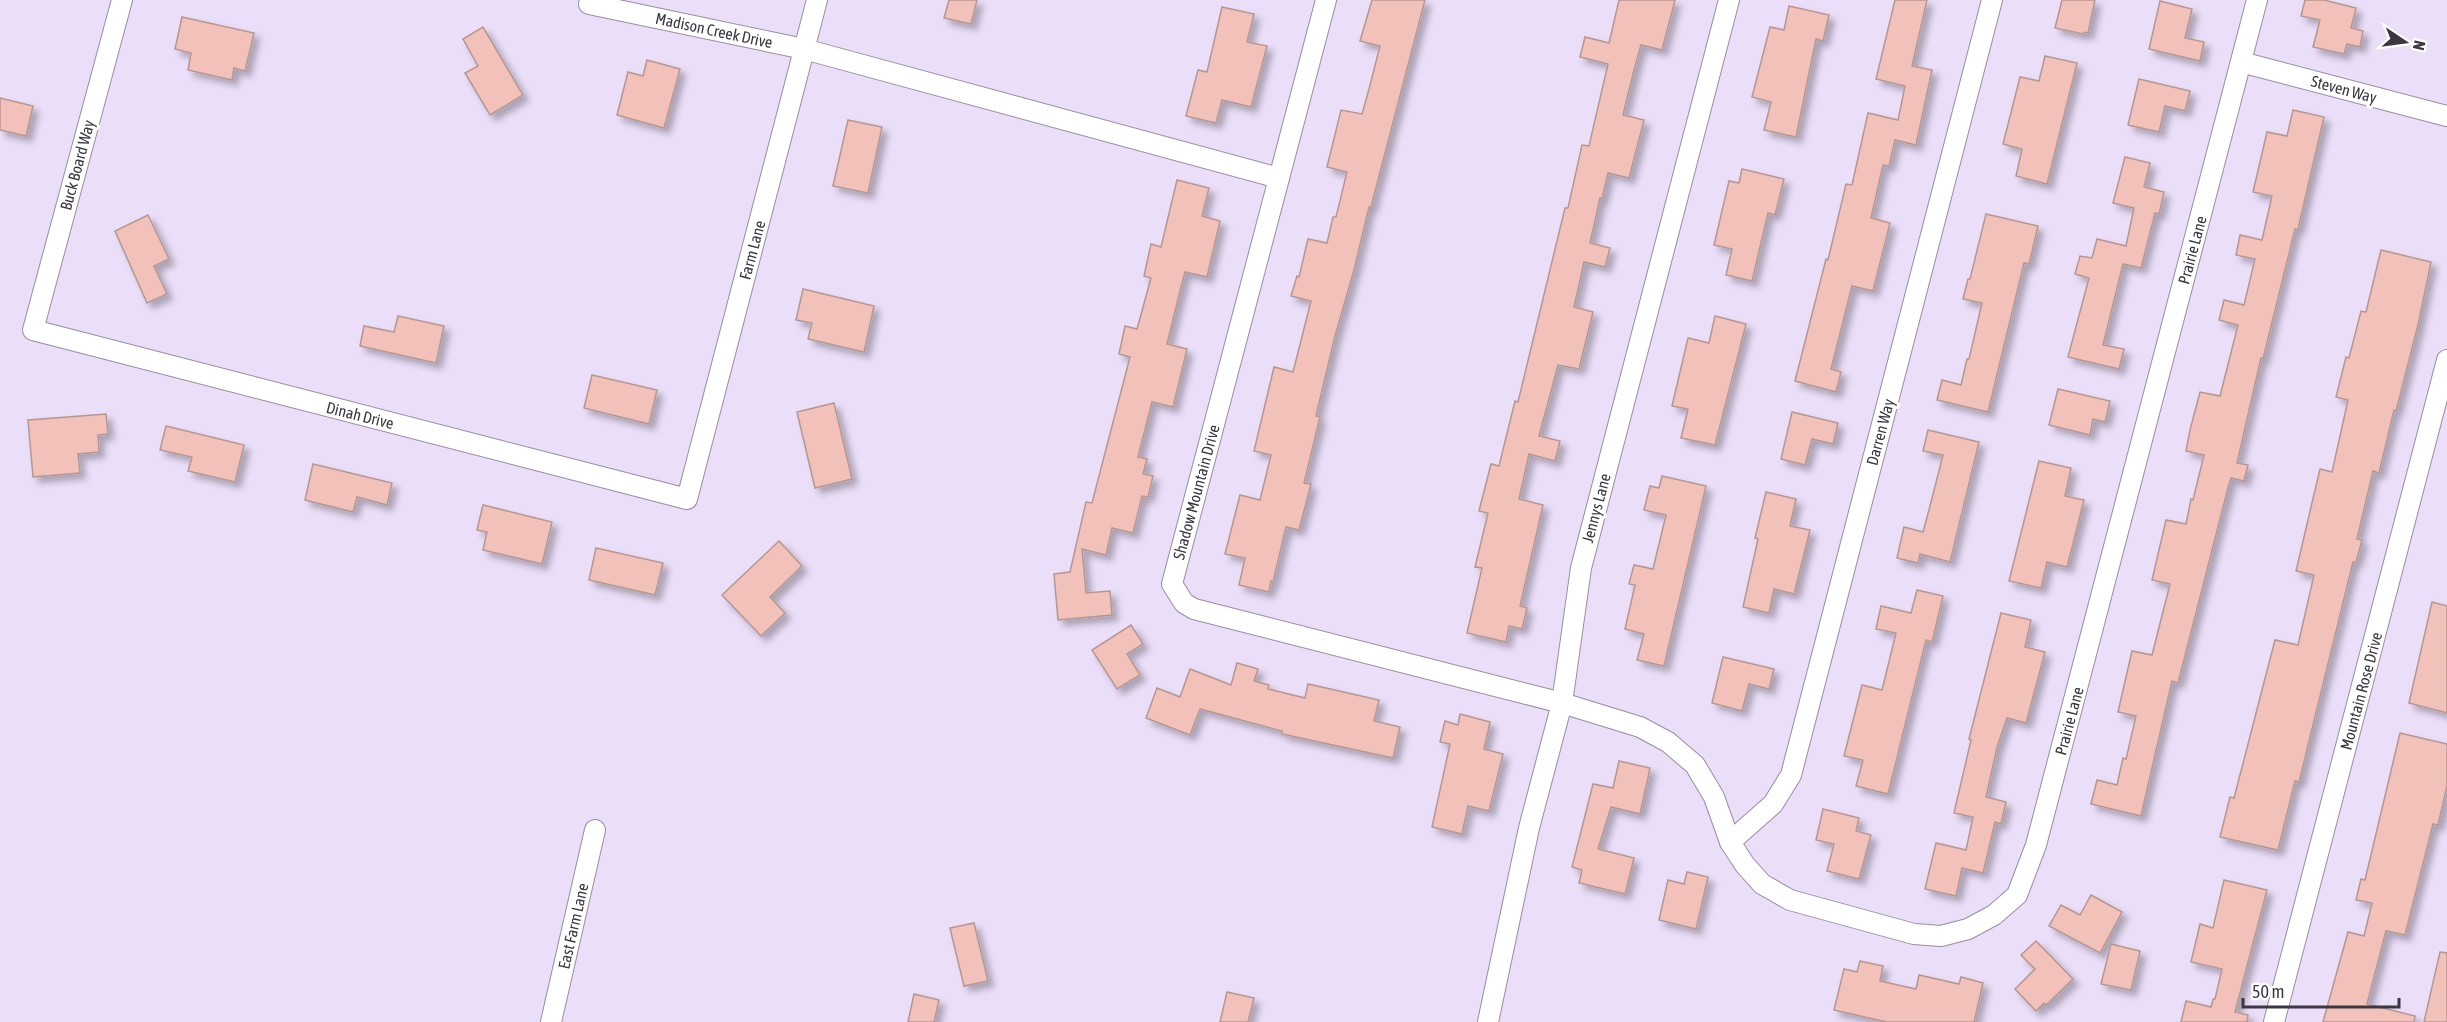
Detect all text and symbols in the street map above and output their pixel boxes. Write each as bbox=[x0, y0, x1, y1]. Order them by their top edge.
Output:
street label: Madison Creek Drive bbox=[654, 9, 774, 51]
north arrow bbox=[2375, 12, 2435, 72]
text: N bbox=[2410, 39, 2429, 52]
street label: Steven Way bbox=[2309, 72, 2379, 107]
street label: Buck Board Way bbox=[56, 118, 99, 212]
street label: Prairie Lane bbox=[2174, 214, 2210, 286]
street label: Farm Lane bbox=[735, 218, 769, 282]
street label: Darren Way bbox=[1862, 396, 1899, 468]
street label: Dinah Drive bbox=[324, 398, 396, 432]
street label: Shadow Mountain Drive bbox=[1169, 423, 1223, 561]
street label: Jennys Lane bbox=[1578, 471, 1615, 545]
street label: Mountain Rose Drive bbox=[2337, 630, 2385, 752]
street label: Prairie Lane bbox=[2051, 685, 2087, 757]
street label: East Farm Lane bbox=[554, 881, 592, 971]
scale bar bbox=[2243, 971, 2399, 1009]
text: 50 m bbox=[2252, 981, 2284, 1002]

